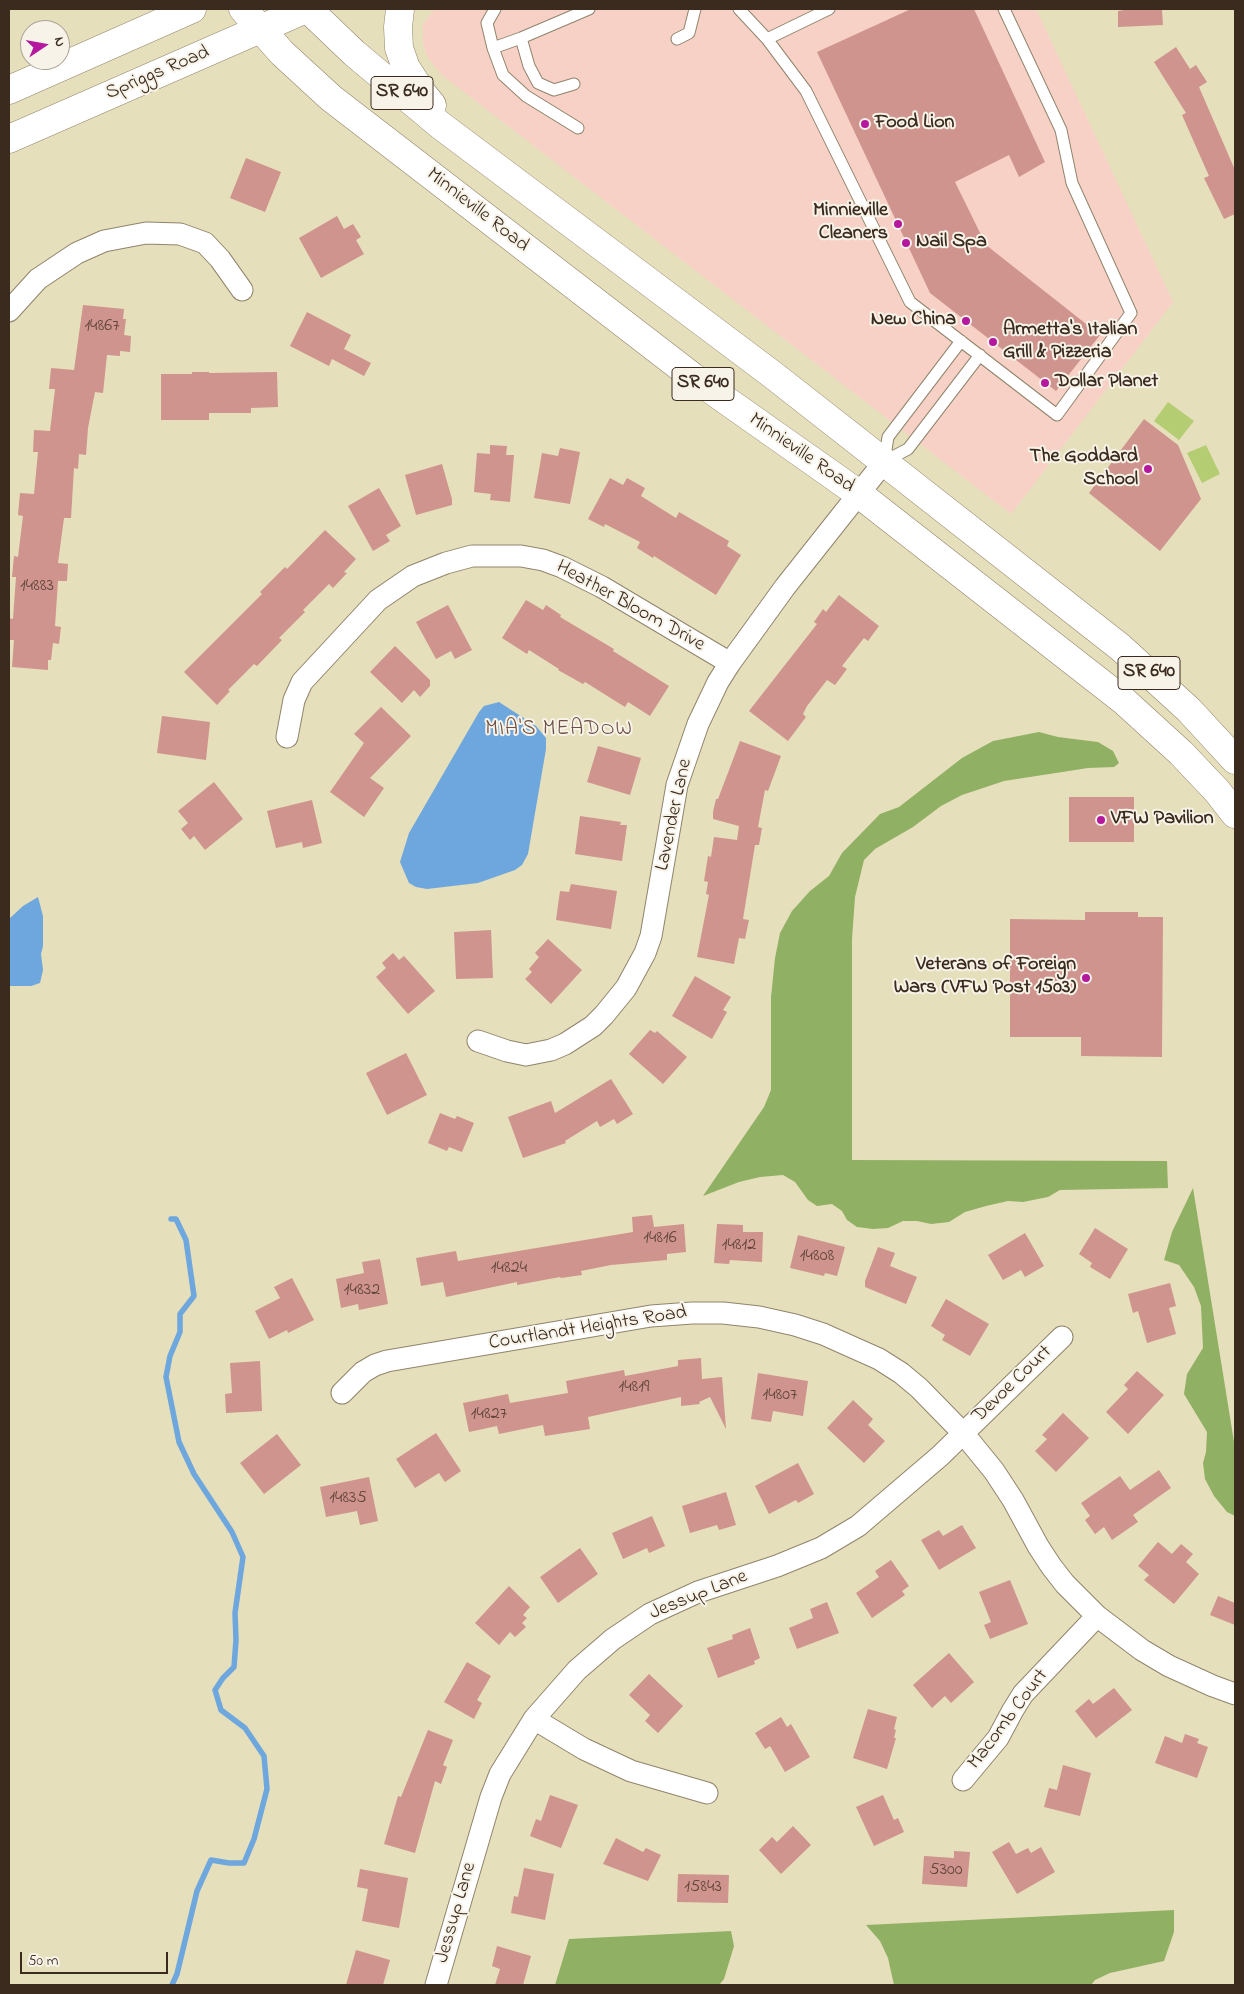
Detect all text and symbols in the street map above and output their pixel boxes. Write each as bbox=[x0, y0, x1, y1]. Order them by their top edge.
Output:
north arrow bbox=[20, 20, 70, 70]
text: N bbox=[48, 35, 70, 49]
street label: Spriggs Road bbox=[103, 41, 213, 107]
road number: SR 640 bbox=[371, 76, 433, 110]
place label: Food Lion bbox=[875, 112, 954, 136]
marker: Food Lion bbox=[859, 118, 871, 130]
street label: Minnieville Road bbox=[421, 164, 533, 258]
place label: Minnieville Cleaners bbox=[813, 200, 888, 247]
marker: Minnieville Cleaners bbox=[892, 218, 904, 230]
place label: Nail Spa bbox=[916, 231, 987, 255]
marker: Nail Spa bbox=[900, 237, 912, 249]
place label: New China bbox=[871, 309, 956, 333]
marker: New China bbox=[960, 315, 972, 327]
house number: 14867 bbox=[84, 316, 120, 338]
place label: Armetta's Italian Grill & Pizzeria bbox=[1003, 319, 1137, 366]
marker: Armetta's Italian Grill & Pizzeria bbox=[987, 336, 999, 348]
road number: SR 640 bbox=[672, 368, 734, 400]
place label: Dollar Planet bbox=[1055, 371, 1158, 395]
marker: Dollar Planet bbox=[1039, 377, 1051, 389]
street label: Minnieville Road bbox=[744, 409, 858, 499]
place label: The Goddard School bbox=[1029, 446, 1138, 493]
marker: The Goddard School bbox=[1142, 463, 1154, 475]
street label: Heather Bloom Drive bbox=[551, 556, 709, 658]
house number: 14883 bbox=[20, 576, 54, 598]
road number: SR 640 bbox=[1118, 656, 1180, 690]
district label: MIA'S MEADOW bbox=[484, 718, 634, 744]
street label: Lavender Lane bbox=[651, 757, 699, 873]
place label: VFW Pavilion bbox=[1111, 808, 1214, 832]
marker: VFW Pavilion bbox=[1095, 814, 1107, 826]
place label: Veterans of Foreign Wars (VFW Post 1503) bbox=[894, 954, 1076, 1001]
marker: Veterans of Foreign Wars (VFW Post 1503) bbox=[1080, 972, 1092, 984]
house number: 14816 bbox=[643, 1228, 677, 1250]
house number: 14812 bbox=[722, 1235, 756, 1257]
house number: 14808 bbox=[800, 1246, 834, 1268]
house number: 14824 bbox=[491, 1258, 527, 1280]
house number: 14832 bbox=[344, 1280, 380, 1302]
street label: Courtlandt Heights Road bbox=[487, 1302, 689, 1356]
street label: Devoe Court bbox=[968, 1341, 1058, 1429]
house number: 14819 bbox=[618, 1377, 650, 1399]
house number: 14807 bbox=[762, 1385, 798, 1407]
house number: 14827 bbox=[471, 1404, 507, 1426]
house number: 14835 bbox=[329, 1488, 367, 1510]
street label: Jessup Lane bbox=[647, 1566, 751, 1626]
street label: Macomb Court bbox=[964, 1665, 1054, 1775]
street label: Jessup Lane bbox=[431, 1860, 483, 1966]
house number: 5300 bbox=[929, 1860, 963, 1882]
house number: 15843 bbox=[684, 1877, 722, 1899]
scale bar bbox=[22, 1942, 170, 1974]
text: 50 m bbox=[28, 1950, 58, 1972]

